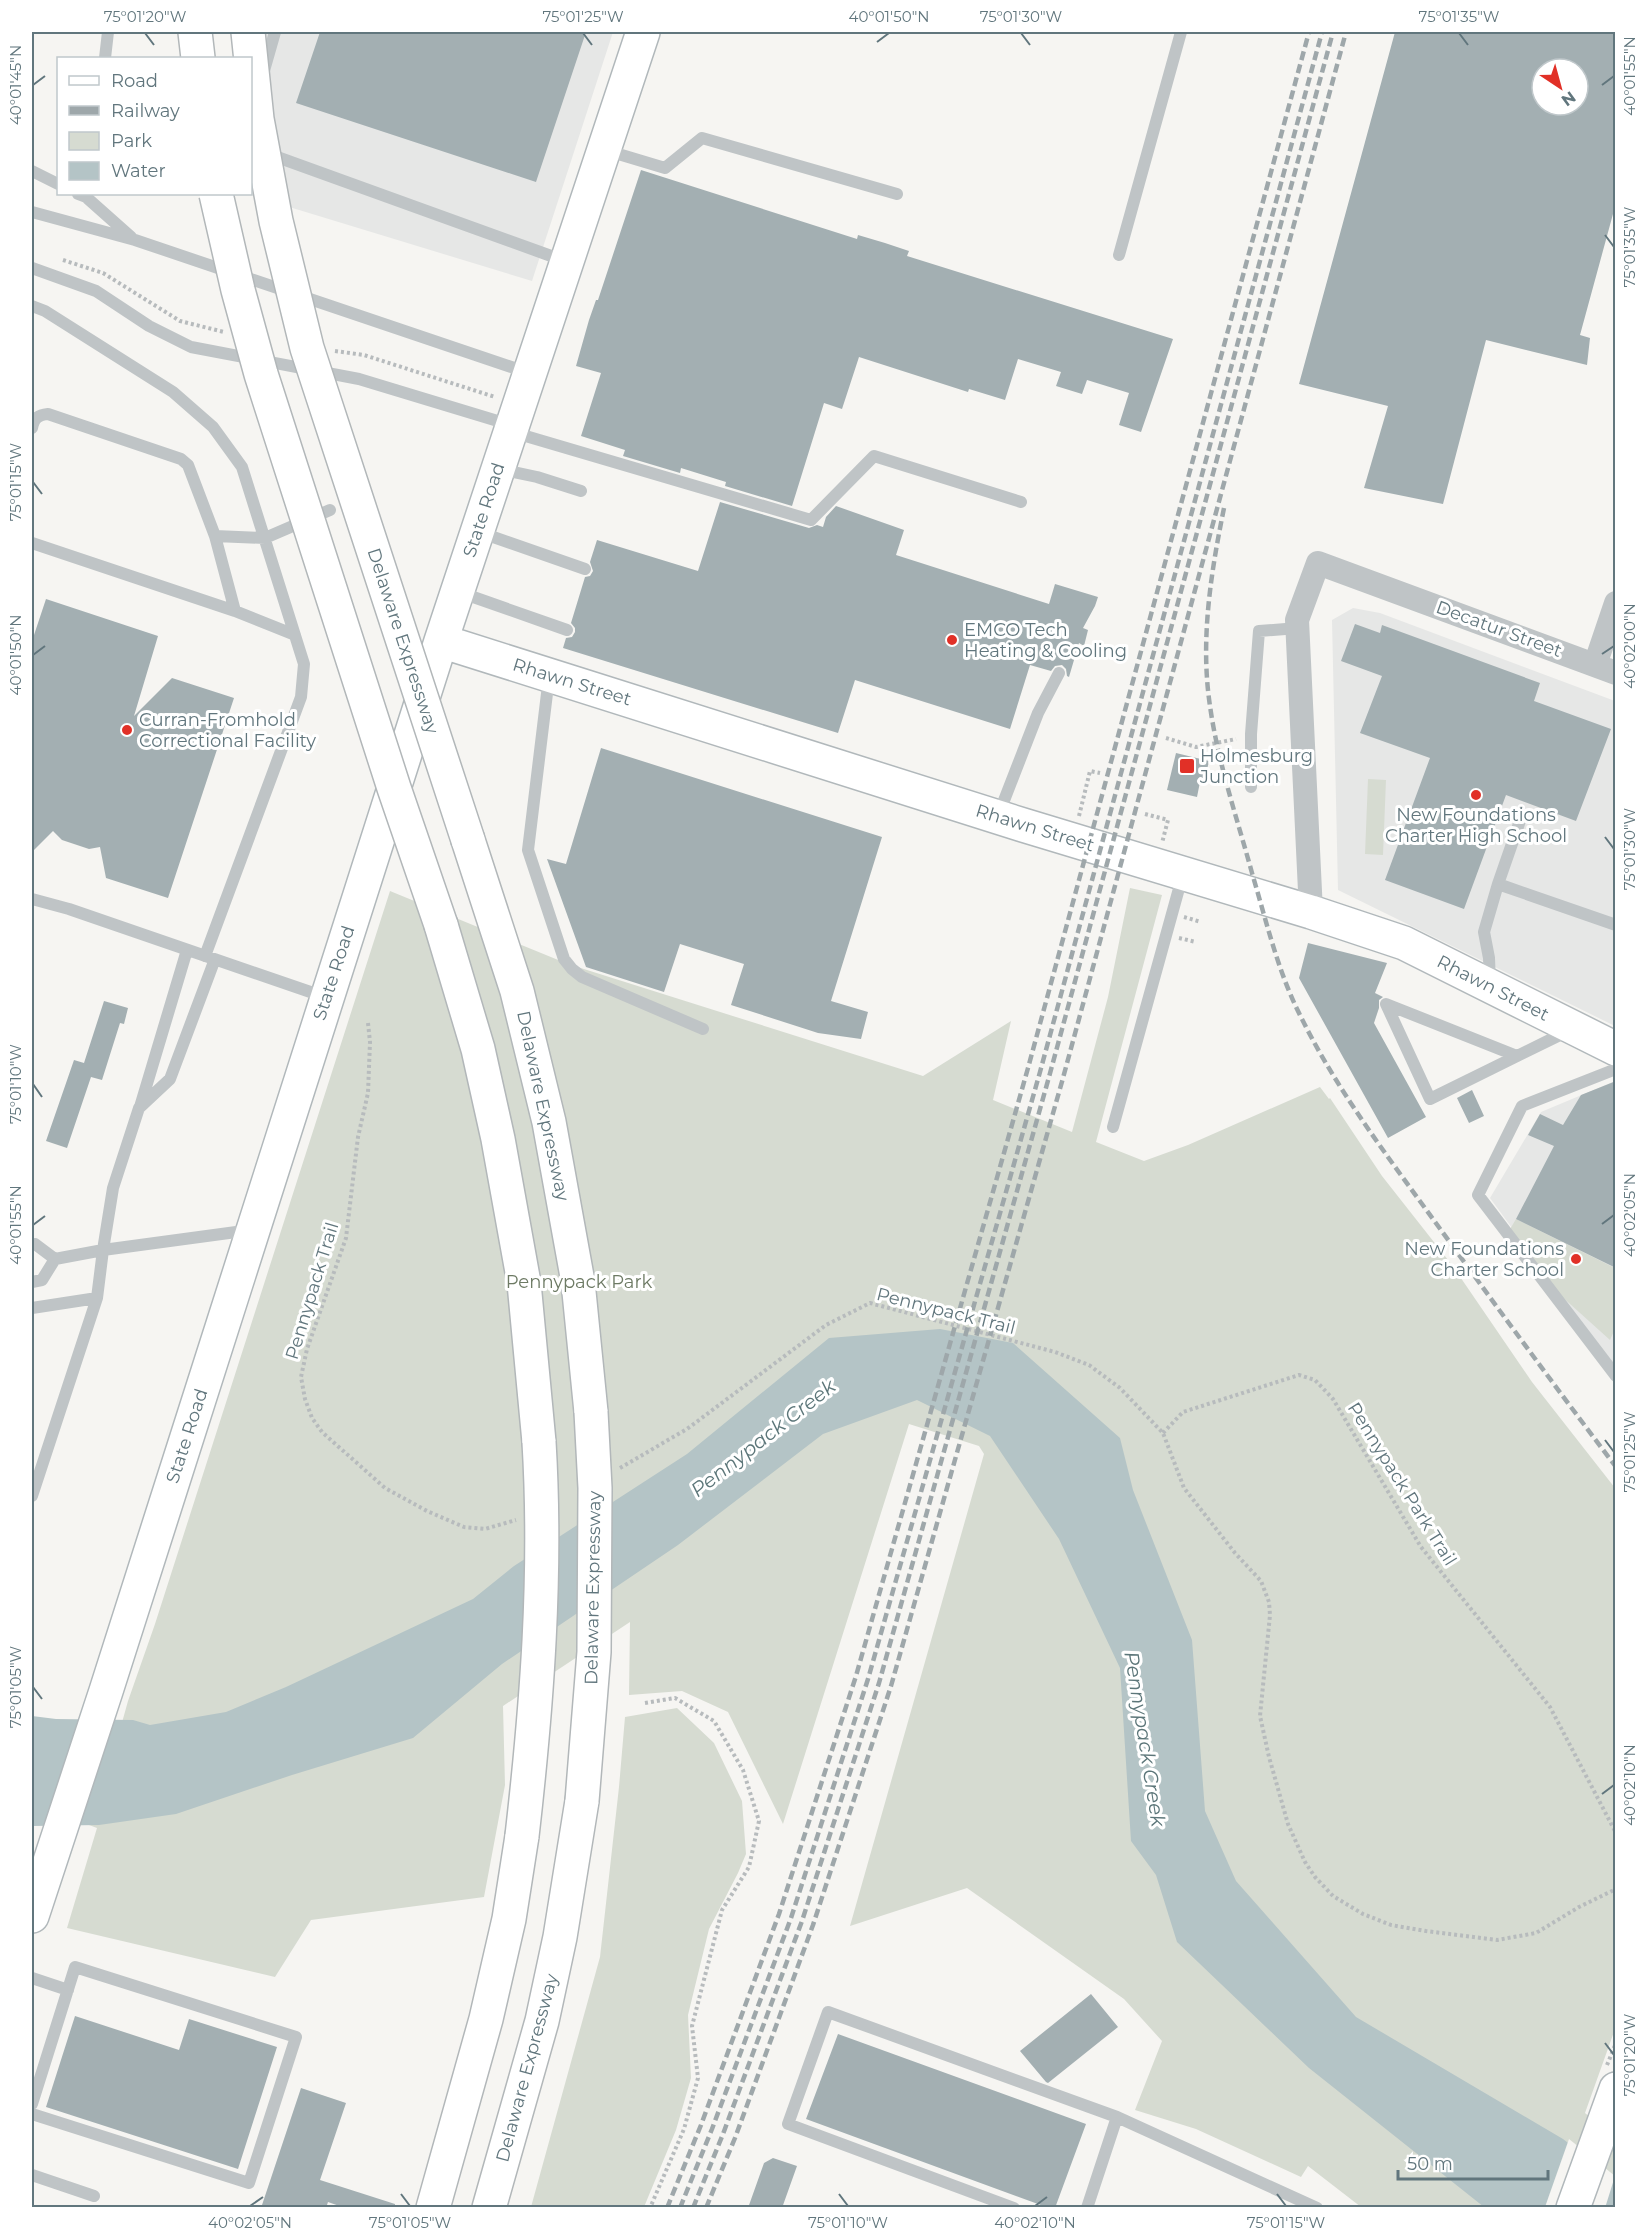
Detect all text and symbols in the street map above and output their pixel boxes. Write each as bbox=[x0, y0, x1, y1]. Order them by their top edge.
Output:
text: 75°01'20"W bbox=[104, 7, 187, 26]
text: 75°01'25"W bbox=[542, 7, 624, 26]
text: 40°01'50"N bbox=[848, 7, 930, 26]
text: 75°01'30"W bbox=[980, 7, 1063, 26]
text: 75°01'35"W bbox=[1419, 7, 1500, 26]
text: 40°01'55"N bbox=[1620, 36, 1639, 116]
text: 40°01'45"N bbox=[6, 45, 25, 125]
legend bbox=[57, 57, 252, 195]
north arrow bbox=[1530, 57, 1590, 117]
text: Road bbox=[111, 70, 158, 92]
text: N bbox=[1558, 87, 1579, 110]
text: Railway bbox=[111, 100, 180, 122]
text: Park bbox=[111, 130, 152, 152]
text: Water bbox=[111, 160, 166, 182]
text: 75°01'35"W bbox=[1620, 206, 1639, 287]
text: 75°01'15"W bbox=[6, 442, 25, 521]
street label: State Road bbox=[458, 460, 510, 560]
street label: Delaware Expressway bbox=[363, 545, 444, 737]
street label: Decatur Street bbox=[1433, 596, 1565, 662]
text: 40°02'00"N bbox=[1620, 603, 1639, 689]
text: 40°01'50"N bbox=[6, 614, 25, 696]
place label: EMCO Tech Heating & Cooling bbox=[964, 619, 1127, 662]
marker: EMCO Tech Heating & Cooling bbox=[945, 633, 959, 647]
street label: Rhawn Street bbox=[510, 654, 634, 710]
place label: Curran-Fromhold Correctional Facility bbox=[139, 709, 316, 752]
marker: Curran-Fromhold Correctional Facility bbox=[120, 723, 134, 737]
place label: Holmesburg Junction bbox=[1199, 745, 1313, 788]
marker: Holmesburg Junction bbox=[1178, 757, 1196, 775]
marker: New Foundations Charter High School bbox=[1469, 788, 1483, 802]
street label: Rhawn Street bbox=[973, 800, 1097, 856]
place label: New Foundations Charter High School bbox=[1385, 804, 1567, 847]
text: 75°01'30"W bbox=[1620, 807, 1639, 890]
street label: State Road bbox=[308, 923, 360, 1023]
street label: Rhawn Street bbox=[1433, 950, 1553, 1026]
street label: Delaware Expressway bbox=[512, 1009, 574, 1203]
text: 75°01'10"W bbox=[6, 1044, 25, 1124]
text: 40°02'05"N bbox=[1620, 1173, 1639, 1257]
text: 40°01'55"N bbox=[6, 1185, 25, 1265]
street label: Pennypack Trail bbox=[281, 1220, 343, 1362]
place label: New Foundations Charter School bbox=[1404, 1238, 1564, 1281]
marker: New Foundations Charter School bbox=[1569, 1252, 1583, 1266]
park label: Pennypack Park bbox=[506, 1271, 653, 1293]
street label: Pennypack Trail bbox=[874, 1283, 1018, 1339]
water label: Pennypack Creek bbox=[686, 1373, 841, 1502]
street label: State Road bbox=[161, 1386, 213, 1486]
street label: Pennypack Park Trail bbox=[1343, 1398, 1461, 1570]
text: 75°01'25"W bbox=[1620, 1411, 1639, 1493]
street label: Delaware Expressway bbox=[580, 1491, 606, 1685]
text: 75°01'05"W bbox=[6, 1646, 25, 1728]
water label: Pennypack Creek bbox=[1119, 1650, 1171, 1829]
text: 40°02'10"N bbox=[1620, 1744, 1639, 1826]
street label: Delaware Expressway bbox=[491, 1971, 563, 2165]
text: 75°01'20"W bbox=[1620, 2013, 1639, 2096]
scale bar bbox=[1398, 2143, 1548, 2181]
text: 50 m bbox=[1407, 2153, 1453, 2175]
text: 40°02'05"N bbox=[208, 2213, 292, 2232]
text: 75°01'05"W bbox=[369, 2213, 451, 2232]
text: 75°01'10"W bbox=[808, 2213, 888, 2232]
text: 40°02'10"N bbox=[994, 2213, 1076, 2232]
text: 75°01'15"W bbox=[1247, 2213, 1326, 2232]

